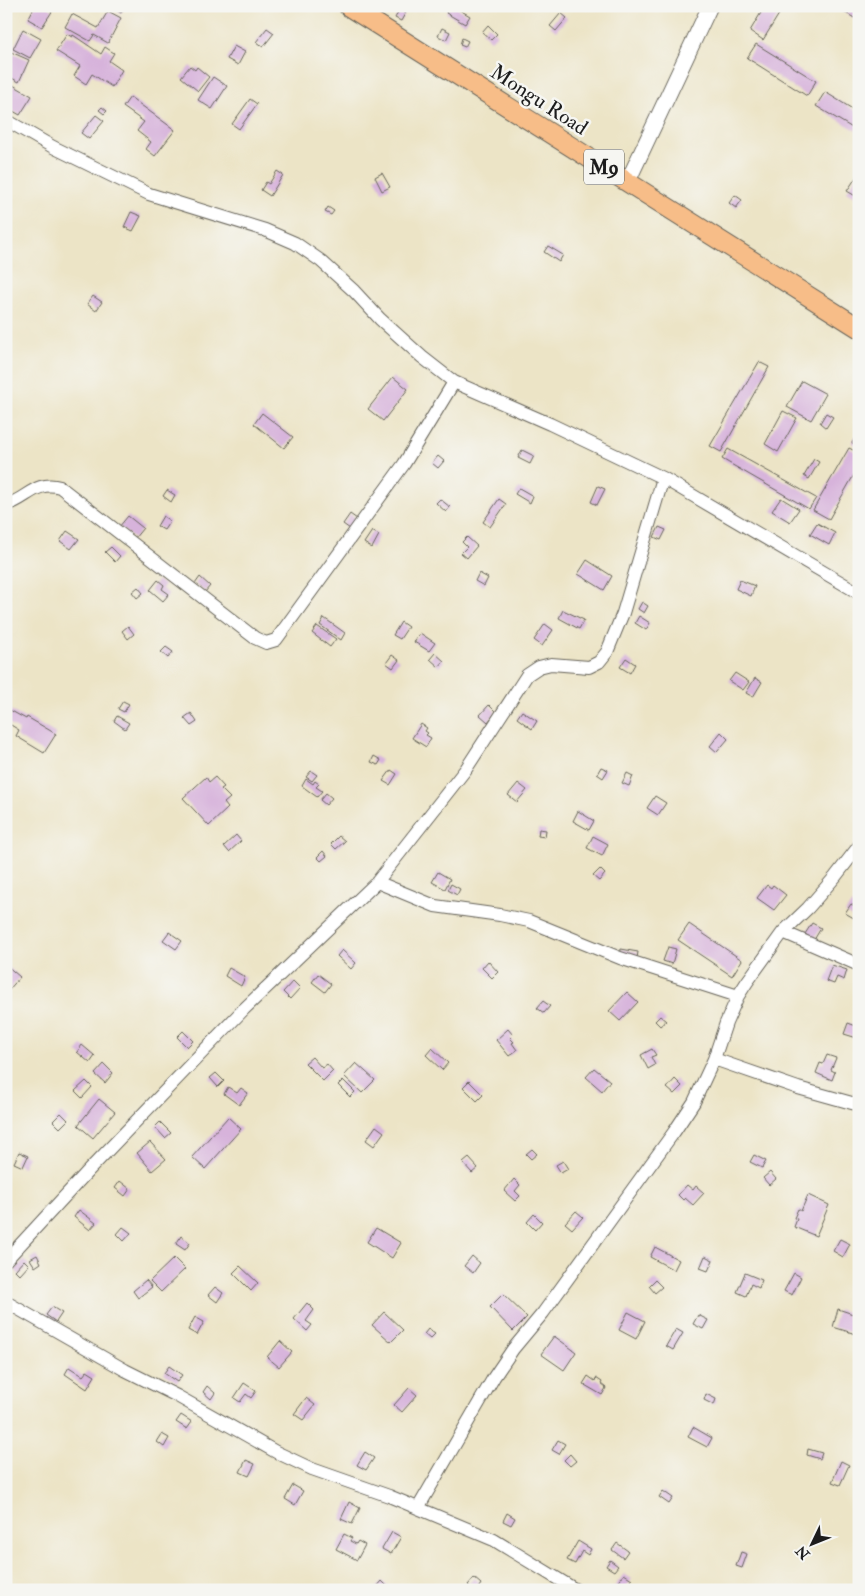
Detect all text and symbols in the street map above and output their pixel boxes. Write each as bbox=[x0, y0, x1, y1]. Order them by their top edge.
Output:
street label: Mongu Road bbox=[485, 59, 593, 142]
road number: M9 bbox=[584, 150, 624, 184]
north arrow bbox=[788, 1518, 838, 1568]
text: N bbox=[792, 1542, 814, 1564]

